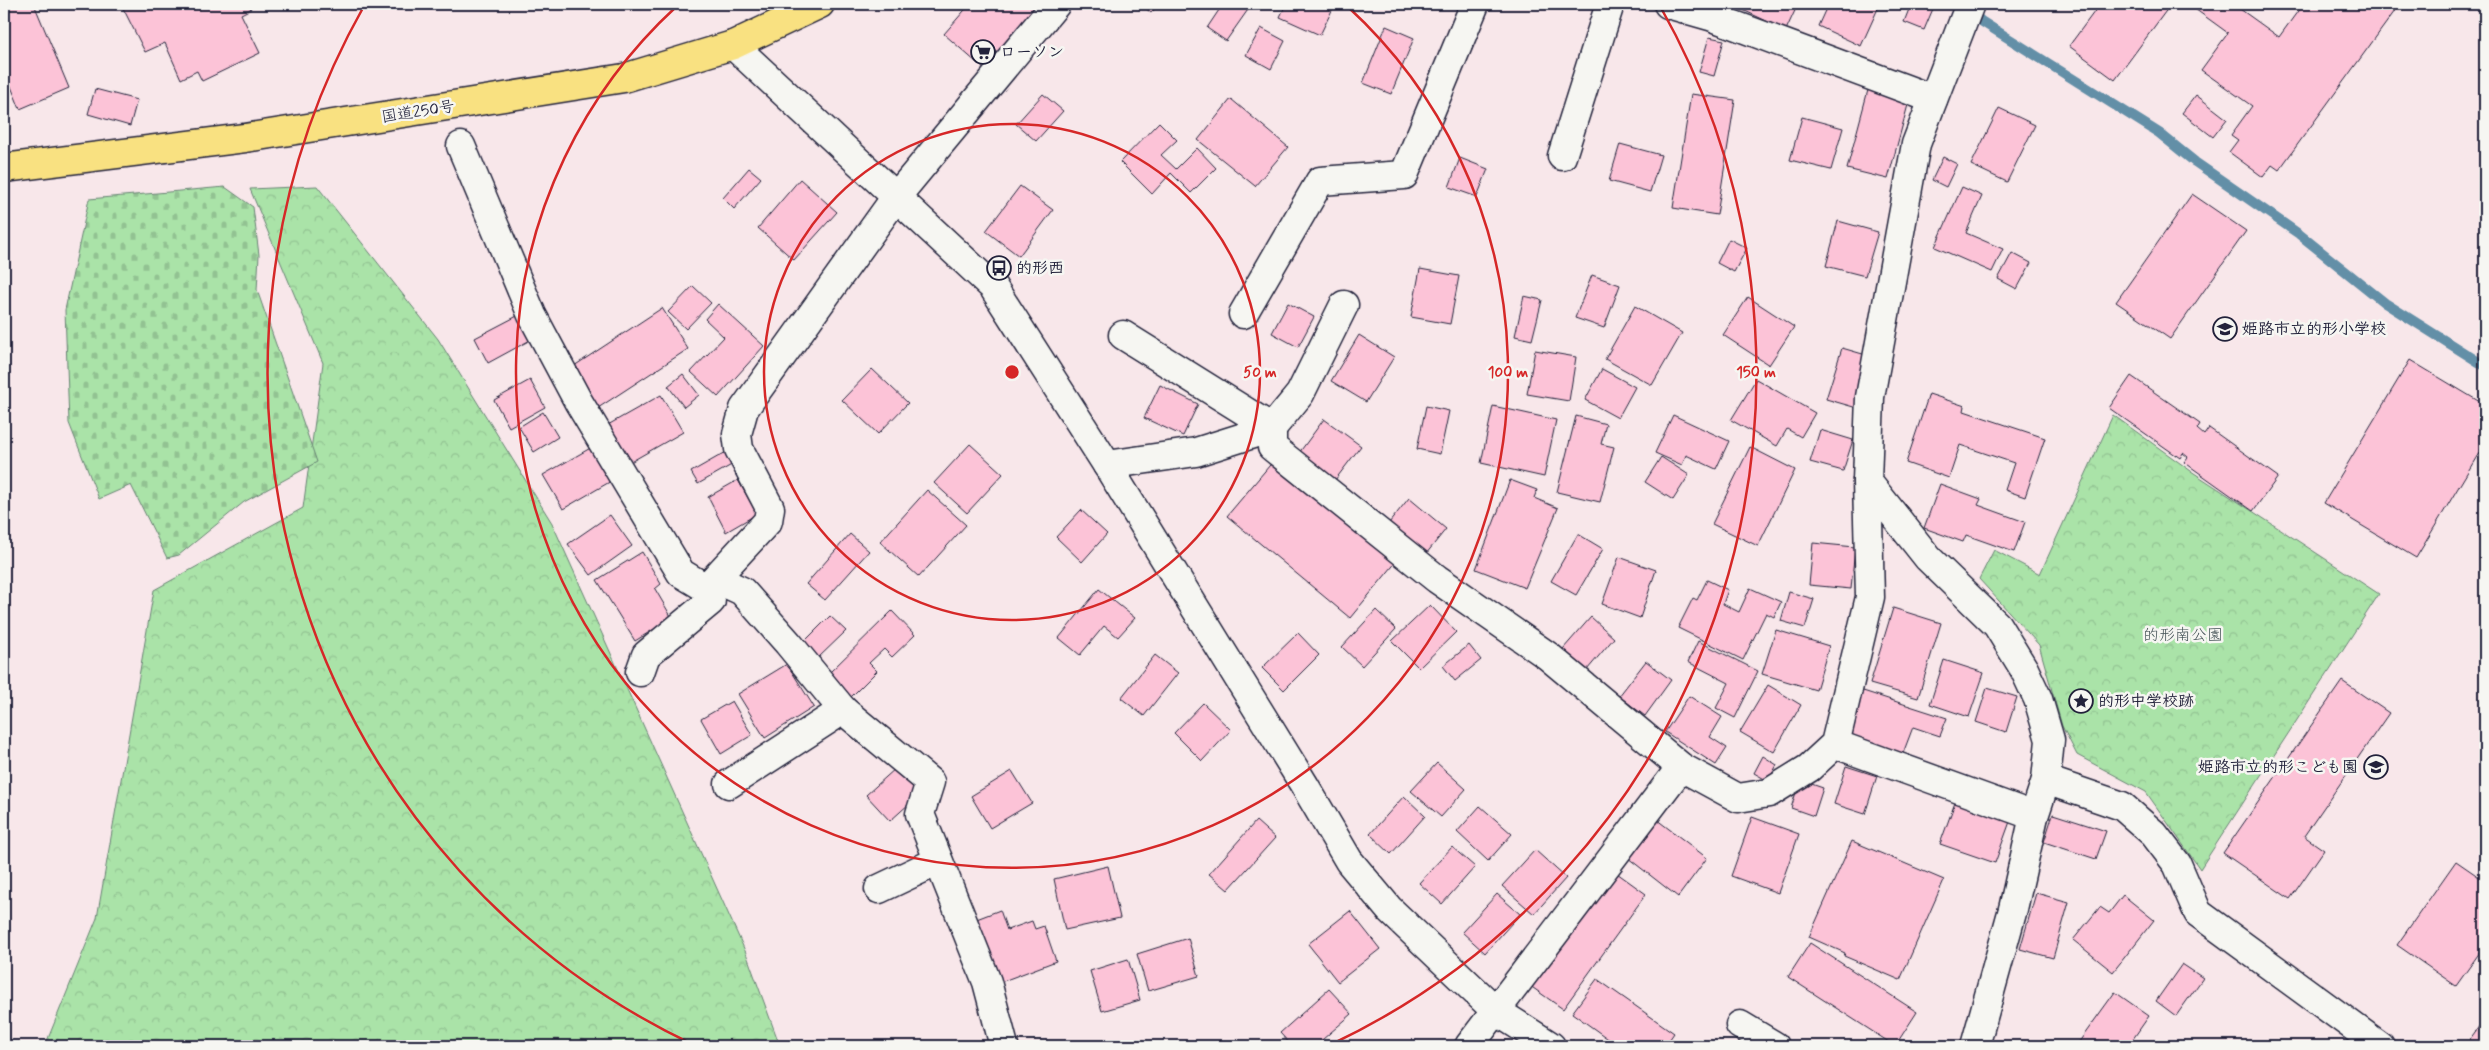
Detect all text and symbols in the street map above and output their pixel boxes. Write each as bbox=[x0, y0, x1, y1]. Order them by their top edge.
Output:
supermarket icon: ローソン bbox=[970, 39, 996, 65]
place label: ローソン bbox=[1000, 42, 1064, 63]
street label: 国道250号 bbox=[380, 96, 456, 128]
bus stop icon: 的形西 bbox=[986, 255, 1012, 281]
place label: 的形西 bbox=[1016, 258, 1064, 279]
school or university icon: 姫路市立的形小学校 bbox=[2212, 316, 2238, 342]
place label: 姫路市立的形小学校 bbox=[2242, 319, 2386, 340]
centre of rings bbox=[1003, 363, 1021, 381]
text: 50 m bbox=[1243, 363, 1277, 383]
text: 100 m bbox=[1488, 363, 1528, 383]
text: 150 m bbox=[1736, 363, 1776, 383]
park label: 的形南公園 bbox=[2143, 625, 2223, 646]
place icon: 的形中学校跡 bbox=[2068, 688, 2094, 714]
place label: 的形中学校跡 bbox=[2098, 691, 2194, 712]
school or university icon: 姫路市立的形こども園 bbox=[2363, 754, 2389, 780]
place label: 姫路市立的形こども園 bbox=[2198, 757, 2358, 778]

